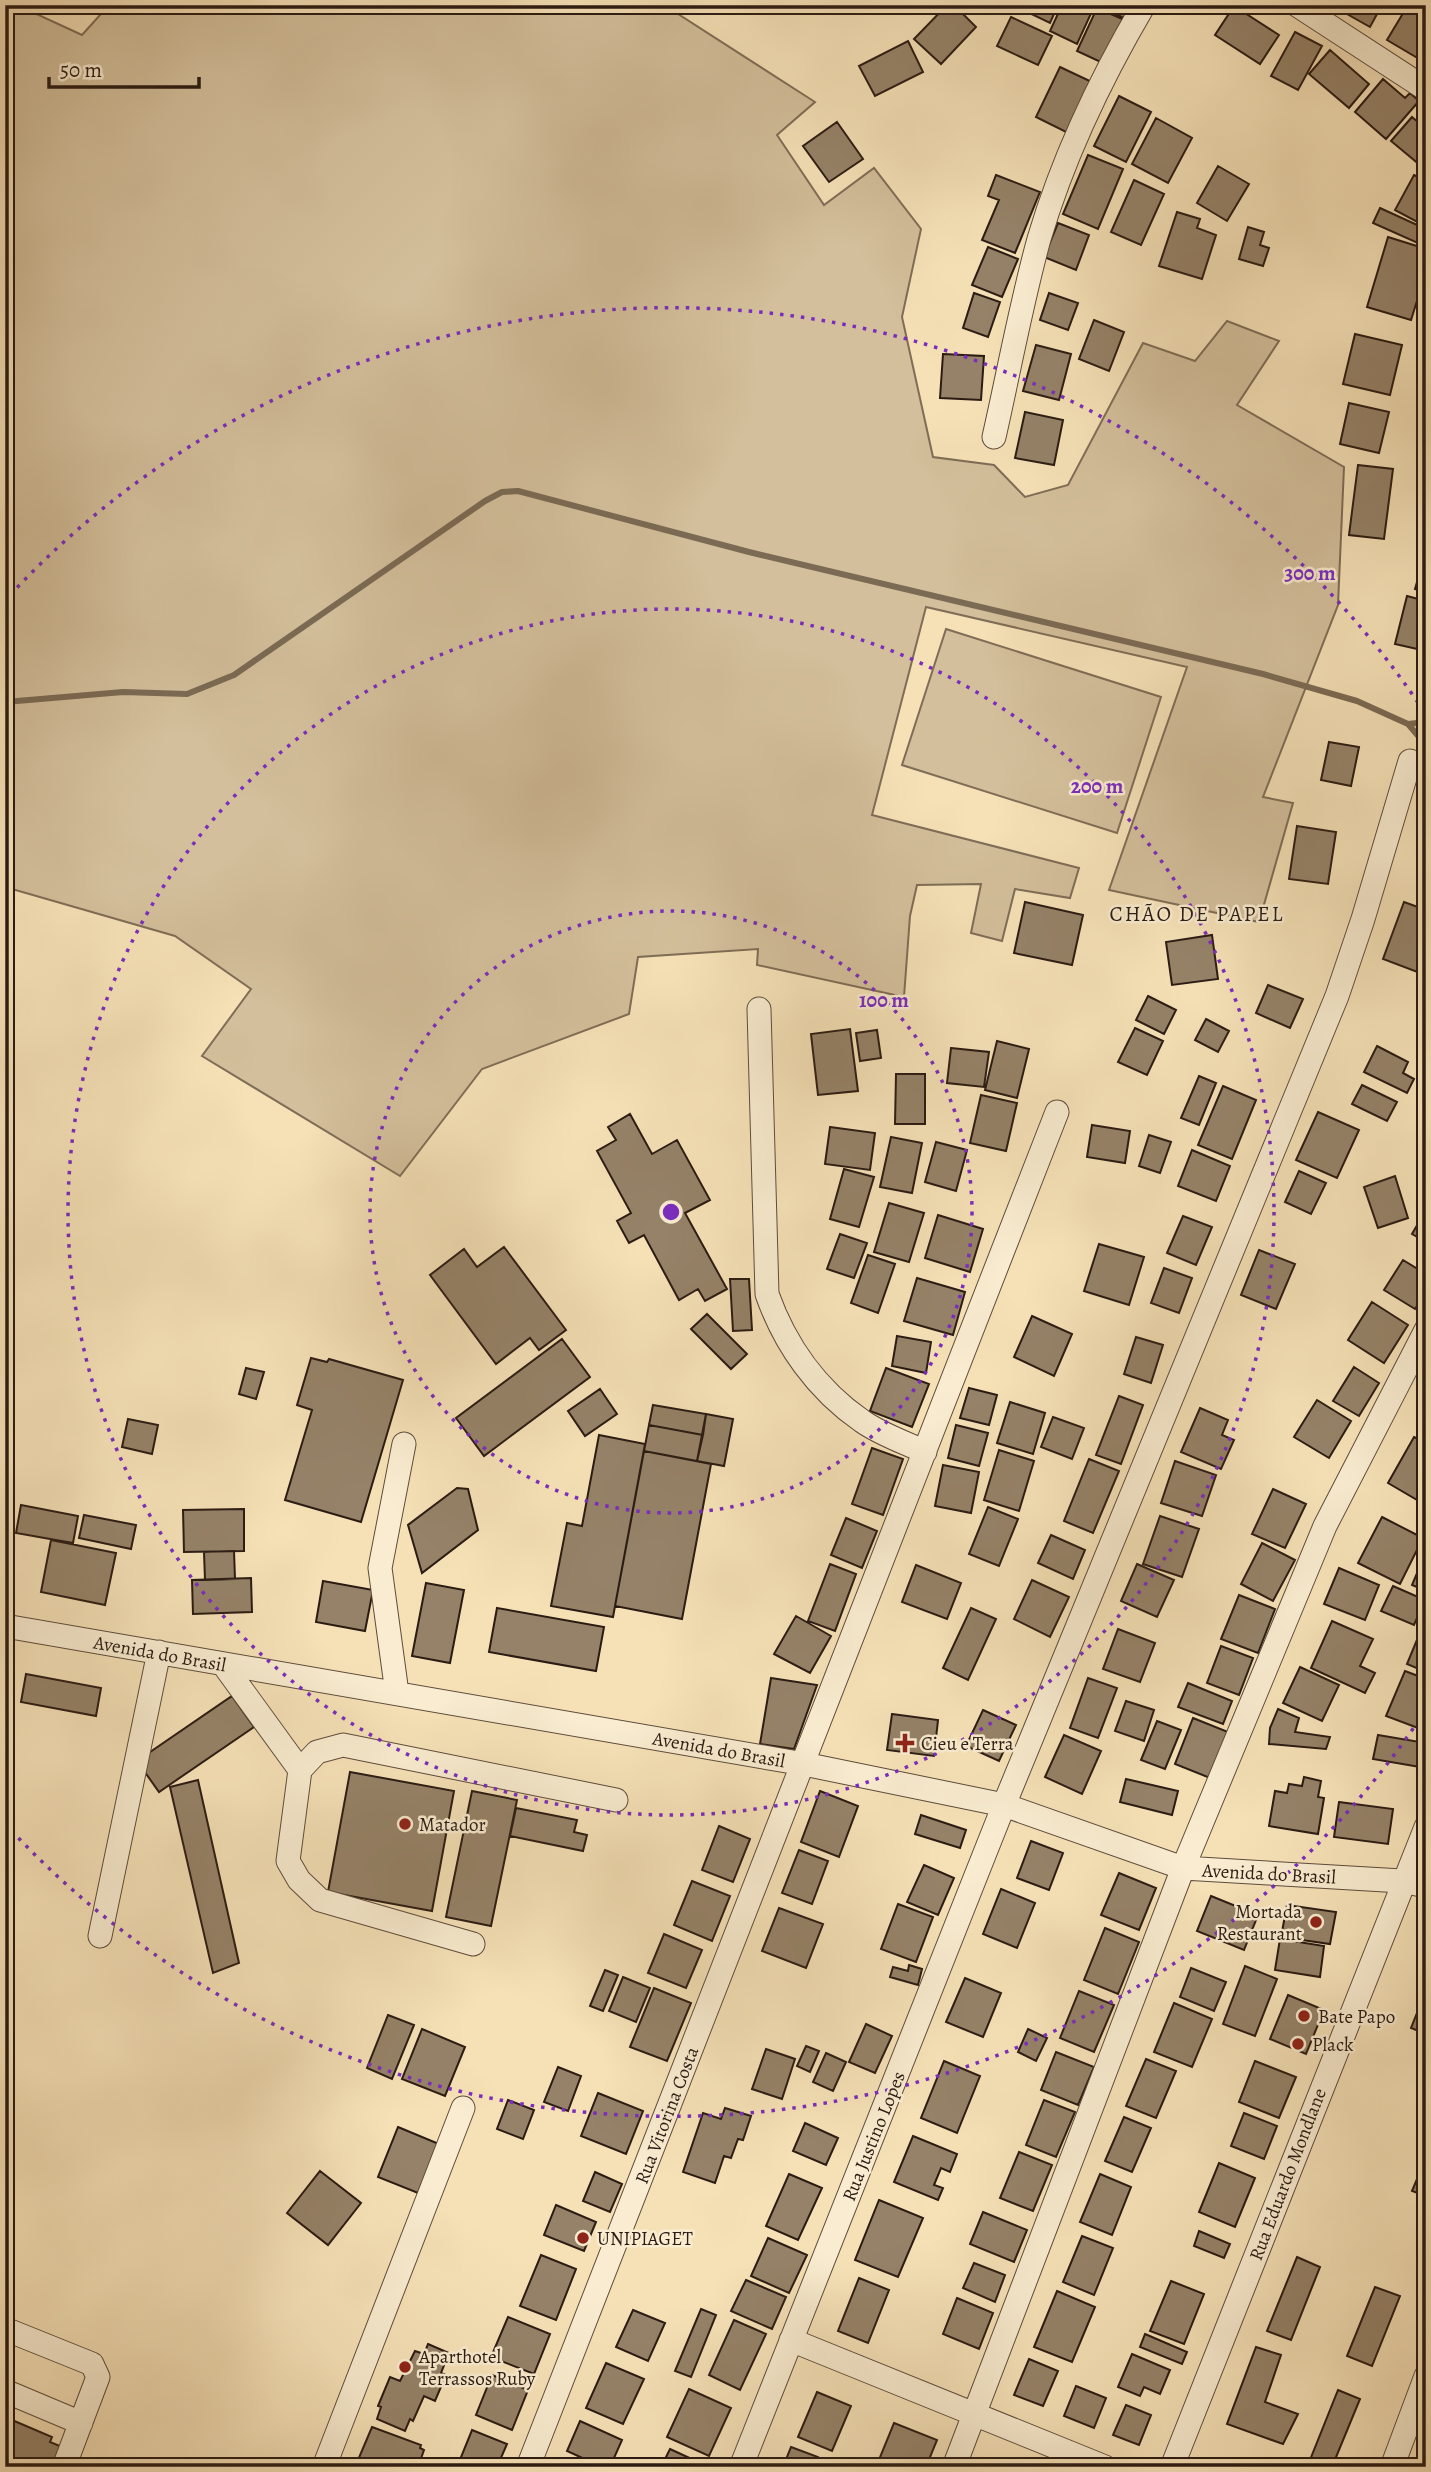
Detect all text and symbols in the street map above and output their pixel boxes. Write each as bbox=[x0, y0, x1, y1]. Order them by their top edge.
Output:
scale bar bbox=[49, 46, 200, 90]
text: 50 m bbox=[60, 56, 102, 84]
text: 300 m bbox=[1284, 559, 1336, 587]
text: 200 m bbox=[1071, 772, 1124, 800]
district label: CHÃO DE PAPEL bbox=[1110, 900, 1284, 928]
text: 100 m bbox=[859, 986, 909, 1014]
centre of rings bbox=[659, 1200, 683, 1224]
street label: Avenida do Brasil bbox=[91, 1629, 228, 1678]
street label: Avenida do Brasil bbox=[650, 1725, 787, 1774]
place label: Cieu e Terra bbox=[921, 1731, 1014, 1757]
marker: Cieu e Terra bbox=[895, 1733, 915, 1753]
place label: Matador bbox=[419, 1812, 486, 1838]
marker: Matador bbox=[397, 1816, 413, 1832]
street label: Avenida do Brasil bbox=[1200, 1857, 1337, 1891]
place label: Mortada Restaurant bbox=[1217, 1899, 1302, 1947]
marker: Mortada Restaurant bbox=[1308, 1914, 1324, 1930]
place label: Bate Papo bbox=[1318, 2004, 1395, 2030]
marker: Bate Papo bbox=[1296, 2008, 1312, 2024]
place label: Plack bbox=[1312, 2032, 1354, 2058]
marker: Plack bbox=[1290, 2036, 1306, 2052]
street label: Rua Vitorina Costa bbox=[629, 2043, 705, 2188]
street label: Rua Justino Lopes bbox=[836, 2068, 912, 2205]
street label: Rua Eduardo Mondlane bbox=[1243, 2084, 1333, 2264]
place label: UNIPIAGET bbox=[597, 2226, 693, 2252]
marker: UNIPIAGET bbox=[575, 2230, 591, 2246]
place label: Aparthotel Terrassos Ruby bbox=[418, 2344, 536, 2392]
marker: Aparthotel Terrassos Ruby bbox=[397, 2359, 413, 2375]

